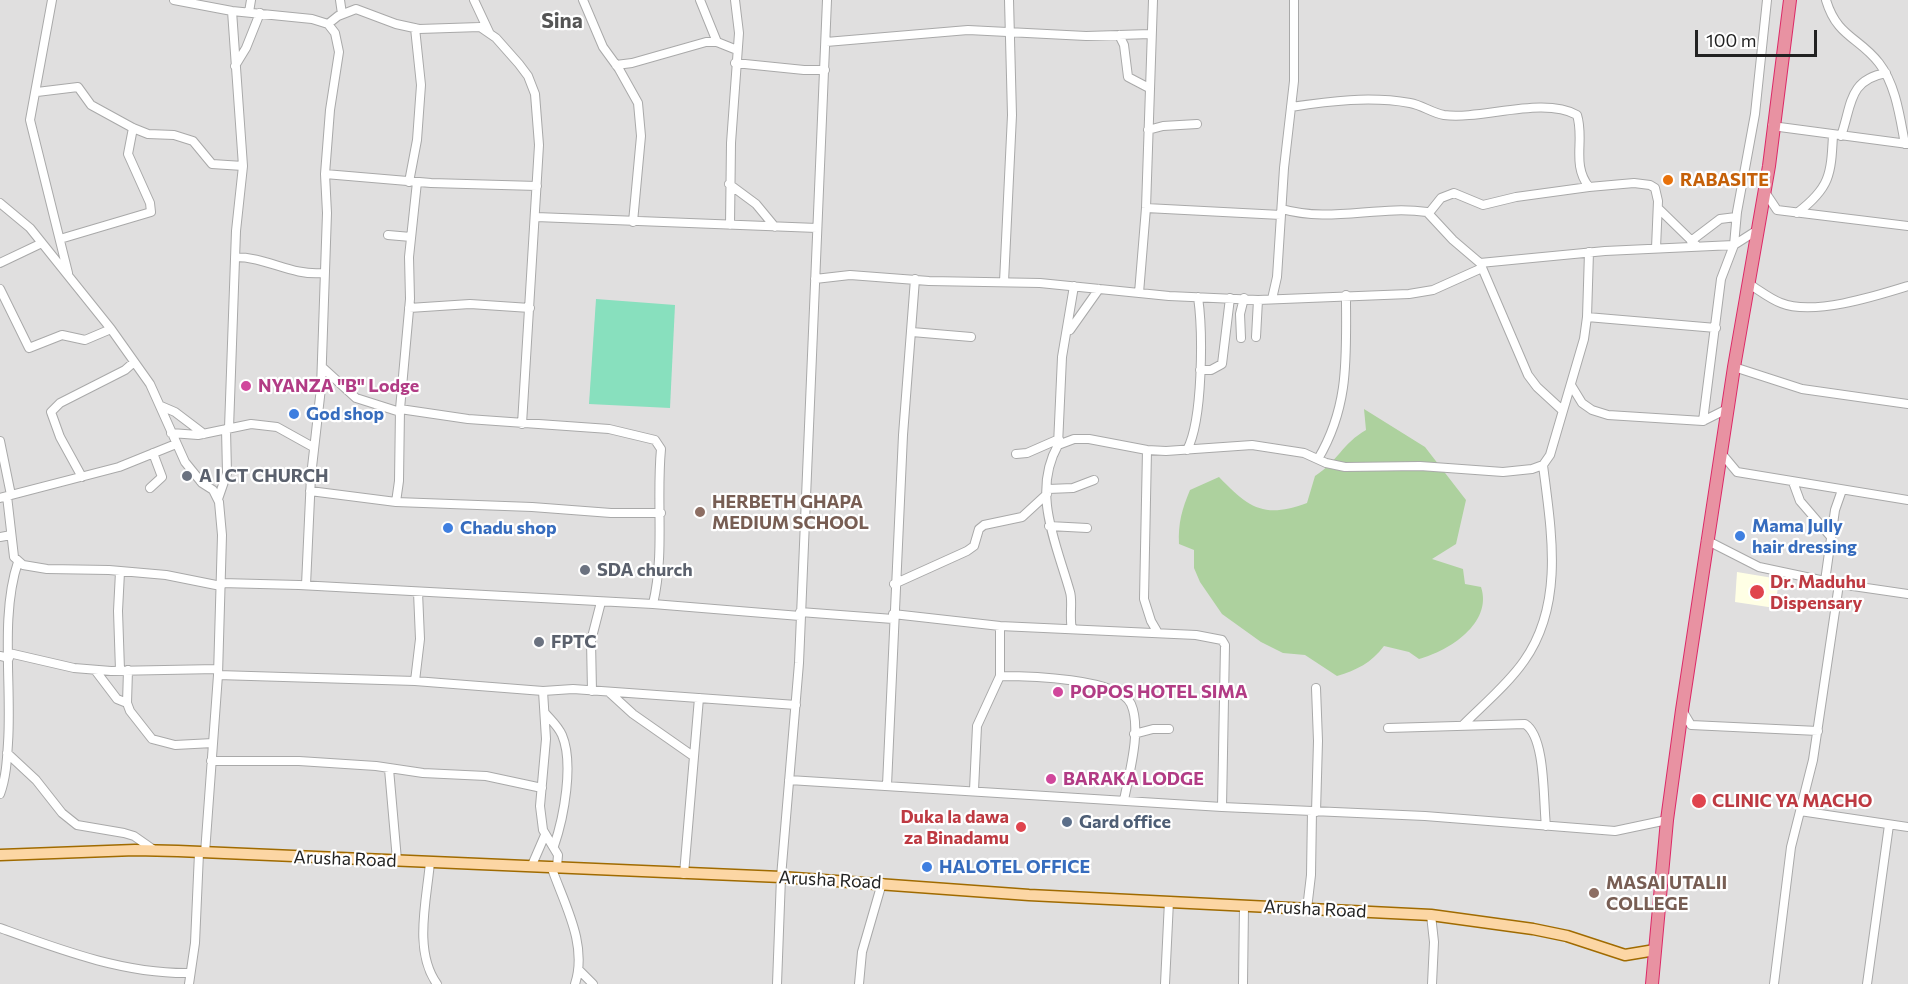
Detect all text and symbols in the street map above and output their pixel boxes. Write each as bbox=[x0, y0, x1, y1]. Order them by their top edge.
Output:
district label: Sina bbox=[541, 8, 583, 34]
scale bar bbox=[1698, 18, 1820, 56]
text: 100 m bbox=[1706, 29, 1756, 51]
place label: RABASITE bbox=[1680, 169, 1769, 191]
marker: RABASITE bbox=[1661, 173, 1675, 187]
place label: NYANZA "B" Lodge bbox=[258, 375, 419, 397]
marker: NYANZA "B" Lodge bbox=[239, 379, 253, 393]
place label: God shop bbox=[306, 403, 384, 425]
marker: God shop bbox=[287, 407, 301, 421]
place label: A I CT CHURCH bbox=[199, 465, 329, 487]
marker: A I CT CHURCH bbox=[180, 469, 194, 483]
place label: HERBETH GHAPA MEDIUM SCHOOL bbox=[712, 491, 869, 534]
marker: HERBETH GHAPA MEDIUM SCHOOL bbox=[693, 505, 707, 519]
place label: Mama Jully hair dressing bbox=[1752, 515, 1857, 558]
place label: Chadu shop bbox=[460, 517, 557, 539]
marker: Chadu shop bbox=[441, 521, 455, 535]
marker: Mama Jully hair dressing bbox=[1733, 529, 1747, 543]
place label: SDA church bbox=[597, 559, 693, 581]
marker: SDA church bbox=[578, 563, 592, 577]
place label: Dr. Maduhu Dispensary bbox=[1770, 571, 1866, 614]
marker: Dr. Maduhu Dispensary bbox=[1748, 583, 1766, 601]
place label: FPTC bbox=[551, 631, 597, 653]
marker: FPTC bbox=[532, 635, 546, 649]
place label: POPOS HOTEL SIMA bbox=[1070, 681, 1248, 703]
marker: POPOS HOTEL SIMA bbox=[1051, 685, 1065, 699]
place label: BARAKA LODGE bbox=[1063, 768, 1204, 790]
marker: BARAKA LODGE bbox=[1044, 772, 1058, 786]
place label: CLINIC YA MACHO bbox=[1712, 790, 1872, 812]
marker: CLINIC YA MACHO bbox=[1690, 792, 1708, 810]
place label: Duka la dawa za Binadamu bbox=[900, 806, 1009, 848]
place label: Gard office bbox=[1079, 811, 1171, 833]
marker: Gard office bbox=[1060, 815, 1074, 829]
marker: Duka la dawa za Binadamu bbox=[1014, 820, 1028, 834]
street label: Arusha Road bbox=[293, 846, 397, 872]
place label: HALOTEL OFFICE bbox=[939, 856, 1090, 878]
marker: HALOTEL OFFICE bbox=[920, 860, 934, 874]
street label: Arusha Road bbox=[778, 867, 882, 893]
place label: MASAI UTALII COLLEGE bbox=[1606, 872, 1727, 914]
marker: MASAI UTALII COLLEGE bbox=[1587, 886, 1601, 900]
street label: Arusha Road bbox=[1263, 896, 1367, 922]

